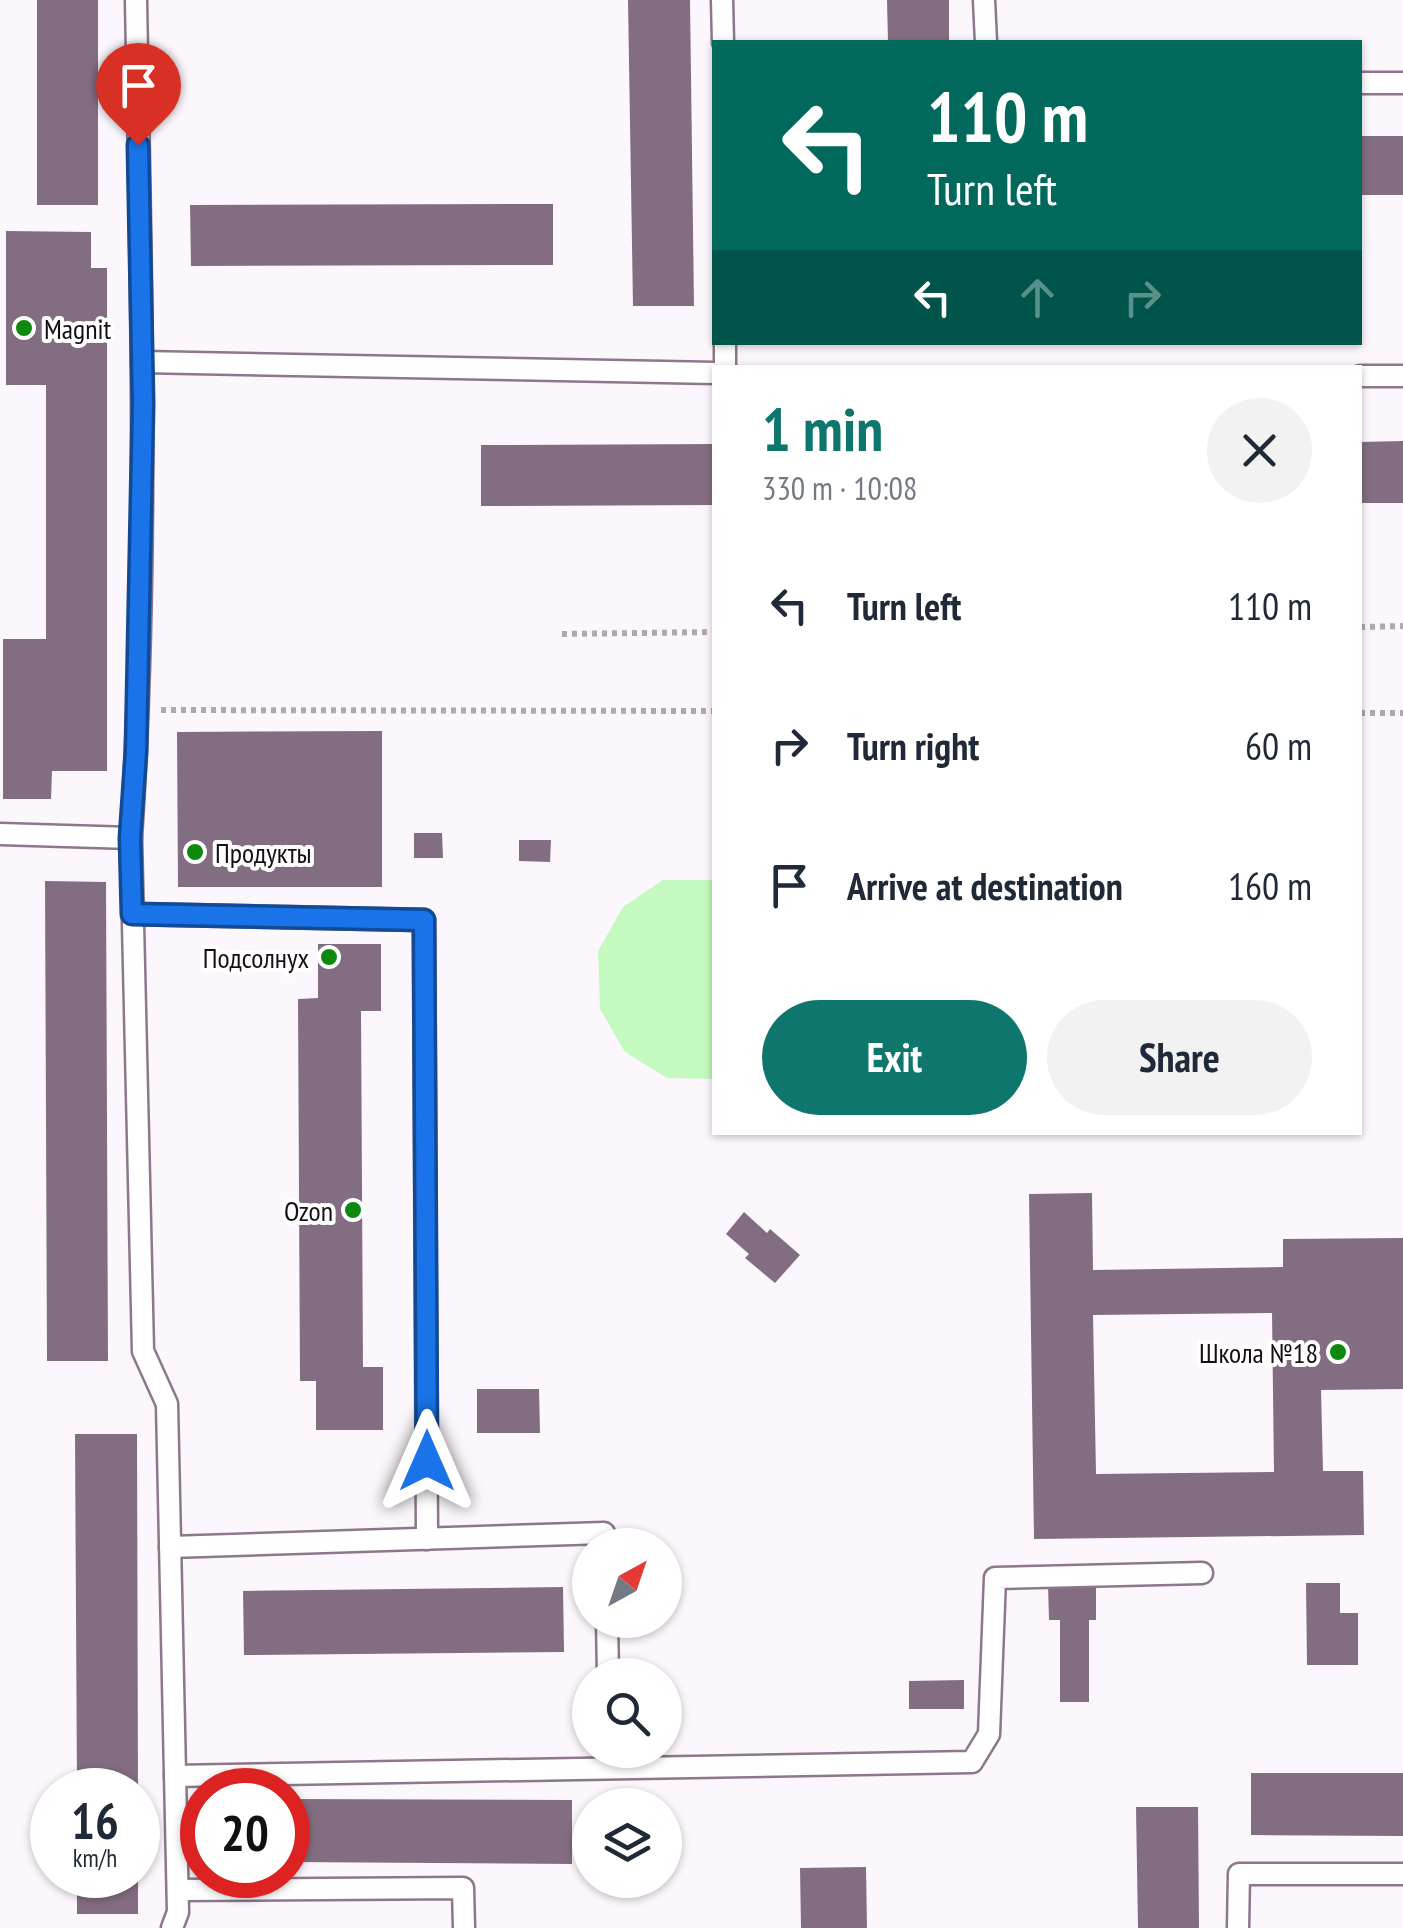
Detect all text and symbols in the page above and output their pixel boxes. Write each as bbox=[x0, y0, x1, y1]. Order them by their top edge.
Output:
pin bbox=[96, 43, 181, 146]
icon: arrive bbox=[111, 58, 166, 113]
text: 110 m bbox=[927, 71, 1088, 161]
icon: left bbox=[762, 80, 892, 210]
text: Turn left bbox=[927, 159, 1057, 217]
icon: left bbox=[905, 270, 960, 325]
icon: ahead bbox=[1010, 270, 1065, 325]
icon: right bbox=[1115, 270, 1170, 325]
place label: Magnit bbox=[44, 310, 112, 347]
marker: Magnit bbox=[13, 317, 35, 339]
text: 1 min bbox=[762, 390, 883, 468]
button: close bbox=[1207, 398, 1312, 503]
text: 330 m · 10:08 bbox=[762, 467, 917, 509]
icon: left bbox=[762, 578, 817, 633]
text: Turn left bbox=[847, 581, 961, 630]
text: 110 m bbox=[1228, 581, 1312, 630]
icon: right bbox=[762, 718, 817, 773]
text: Turn right bbox=[847, 721, 979, 770]
text: 60 m bbox=[1245, 721, 1312, 770]
place label: Продукты bbox=[215, 834, 312, 871]
marker: Продукты bbox=[184, 841, 206, 863]
icon: arrive bbox=[762, 858, 817, 913]
text: Arrive at destination bbox=[847, 861, 1123, 910]
text: 160 m bbox=[1228, 861, 1312, 910]
place label: Подсолнух bbox=[203, 939, 309, 976]
marker: Подсолнух bbox=[318, 946, 340, 968]
button: Exit bbox=[762, 1000, 1027, 1115]
button: Share bbox=[1047, 1000, 1312, 1115]
place label: Ozon bbox=[284, 1192, 333, 1229]
marker: Ozon bbox=[342, 1199, 364, 1221]
place label: Школа №18 bbox=[1199, 1334, 1318, 1371]
marker: Школа №18 bbox=[1327, 1341, 1349, 1363]
position arrow bbox=[375, 1409, 479, 1513]
north arrow bbox=[572, 1528, 682, 1638]
map controls bbox=[572, 1528, 682, 1898]
button: search bbox=[572, 1658, 682, 1768]
speed limit sign: 20 bbox=[180, 1768, 310, 1898]
text: 16 bbox=[71, 1788, 119, 1853]
button: layers bbox=[572, 1788, 682, 1898]
text: km/h bbox=[73, 1842, 117, 1874]

